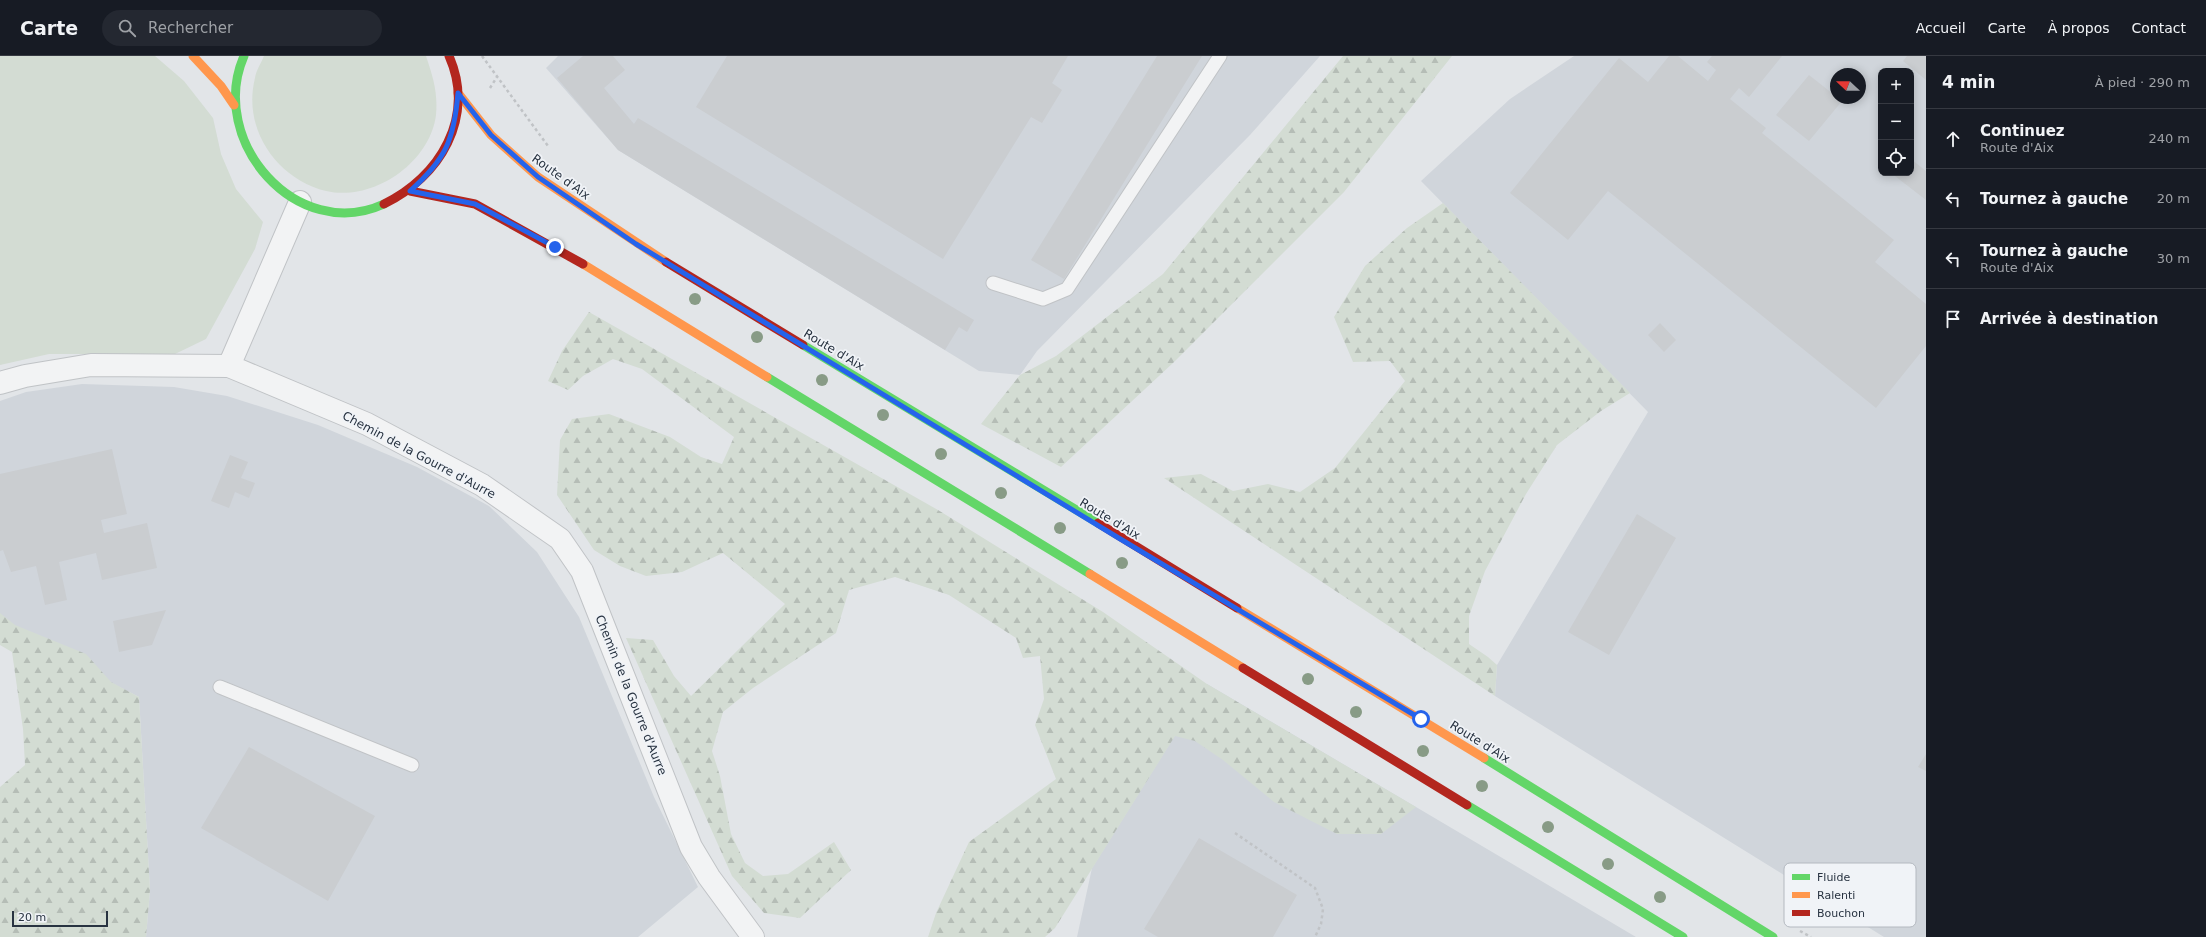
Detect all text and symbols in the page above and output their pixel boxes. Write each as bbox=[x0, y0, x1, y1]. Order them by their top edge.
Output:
search box bbox=[102, 10, 382, 46]
text: Carte bbox=[20, 17, 78, 39]
icon: search bbox=[116, 17, 138, 39]
text: Rechercher bbox=[148, 19, 233, 37]
text: Accueil bbox=[1916, 20, 1966, 36]
text: Carte bbox=[1988, 20, 2026, 36]
text: À propos bbox=[2048, 20, 2110, 36]
text: Contact bbox=[2132, 20, 2186, 36]
north arrow bbox=[1830, 68, 1866, 104]
map controls bbox=[1878, 68, 1914, 176]
button: + bbox=[1878, 68, 1914, 104]
text: 4 min bbox=[1942, 72, 1995, 92]
text: À pied · 290 m bbox=[2095, 75, 2190, 90]
button: − bbox=[1878, 104, 1914, 140]
text: Continuez bbox=[1980, 122, 2065, 140]
icon: ahead bbox=[1942, 128, 1964, 150]
text: 240 m bbox=[2148, 131, 2190, 146]
button: locate bbox=[1878, 140, 1914, 176]
text: Route d'Aix bbox=[1980, 140, 2054, 155]
street label: Route d'Aix bbox=[529, 151, 593, 203]
icon: left bbox=[1942, 188, 1964, 210]
text: Tournez à gauche bbox=[1980, 190, 2128, 208]
text: 20 m bbox=[2157, 191, 2190, 206]
route end bbox=[546, 238, 564, 256]
text: Tournez à gauche bbox=[1980, 242, 2128, 260]
icon: left bbox=[1942, 248, 1964, 270]
text: 30 m bbox=[2157, 251, 2190, 266]
text: Route d'Aix bbox=[1980, 260, 2054, 275]
icon: arrive bbox=[1942, 308, 1964, 330]
text: Arrivée à destination bbox=[1980, 310, 2158, 328]
street label: Route d'Aix bbox=[801, 326, 867, 374]
street label: Chemin de la Gourre d'Aurre bbox=[340, 409, 498, 501]
street label: Route d'Aix bbox=[1077, 495, 1143, 543]
street label: Chemin de la Gourre d'Aurre bbox=[592, 613, 670, 777]
route start bbox=[1412, 710, 1430, 728]
street label: Route d'Aix bbox=[1447, 718, 1513, 766]
legend bbox=[1784, 863, 1916, 927]
text: Fluide bbox=[1817, 871, 1850, 884]
text: Ralenti bbox=[1817, 889, 1855, 902]
text: Bouchon bbox=[1817, 907, 1865, 920]
scale bar bbox=[12, 909, 108, 928]
text: 20 m bbox=[18, 911, 46, 924]

